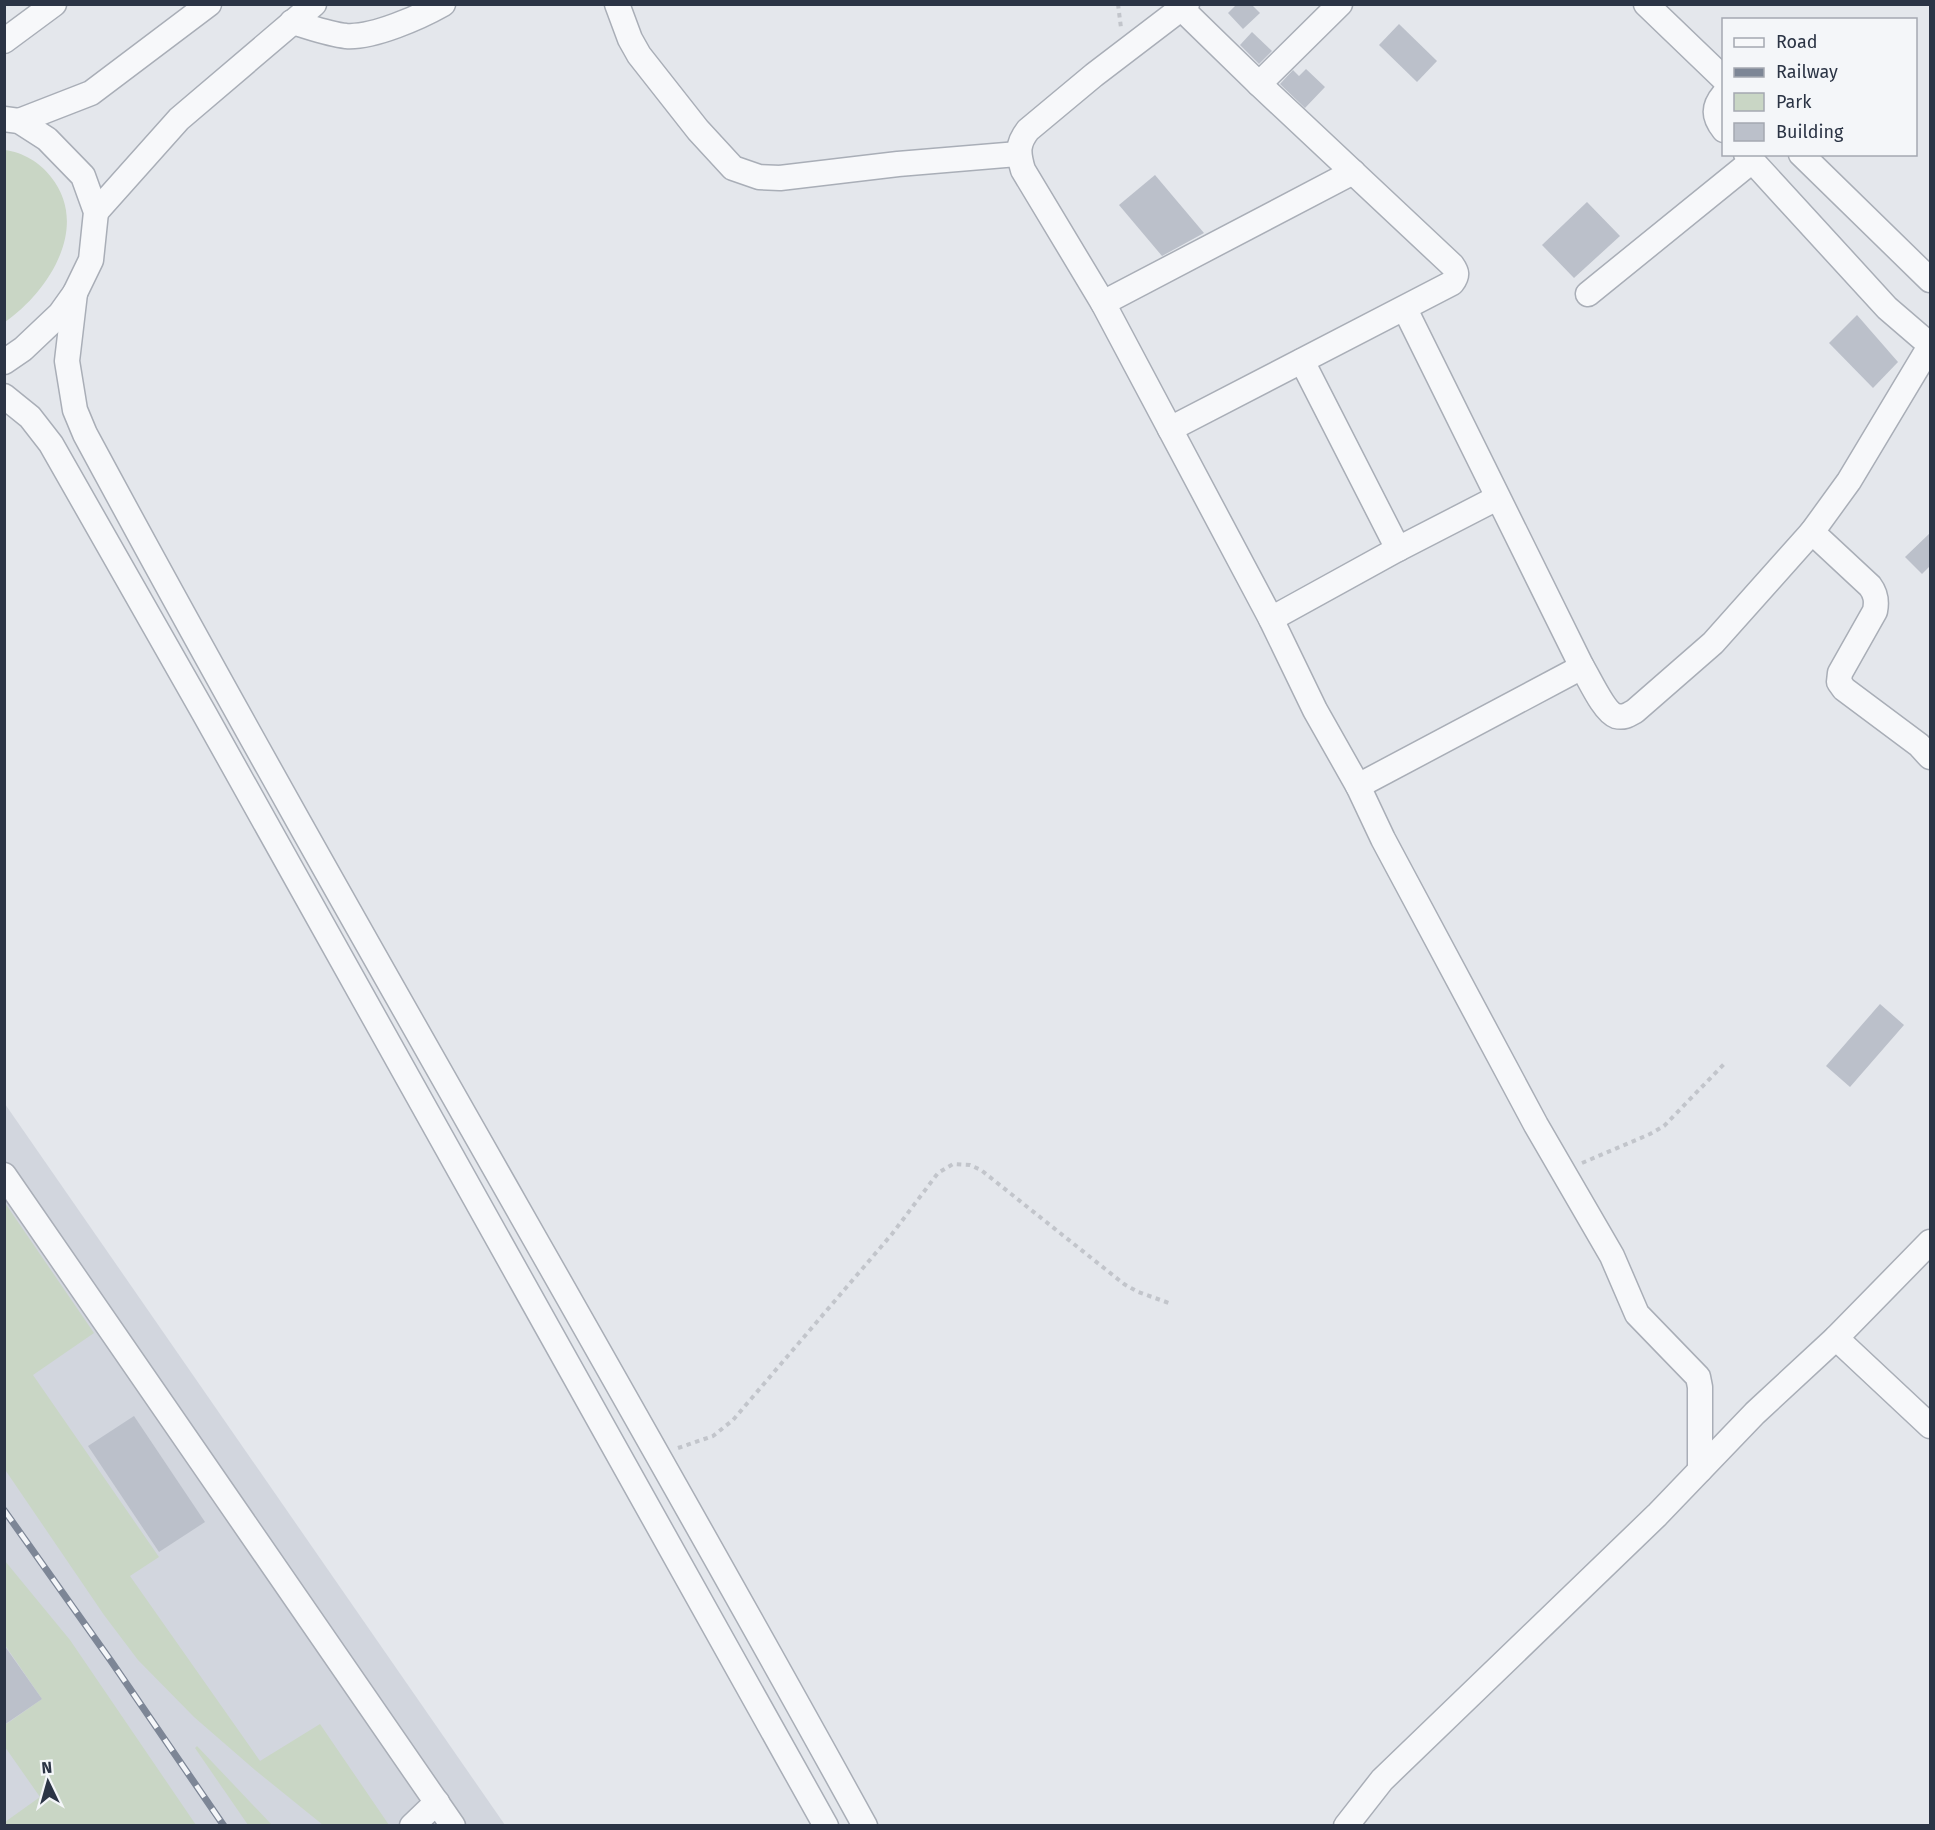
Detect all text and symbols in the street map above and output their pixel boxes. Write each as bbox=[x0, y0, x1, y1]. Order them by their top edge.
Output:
legend bbox=[1722, 18, 1917, 156]
text: Road bbox=[1776, 31, 1818, 53]
text: Railway bbox=[1776, 61, 1838, 83]
text: Park bbox=[1776, 91, 1812, 113]
text: Building bbox=[1776, 121, 1844, 143]
north arrow bbox=[18, 1752, 78, 1812]
text: N bbox=[41, 1758, 53, 1777]

